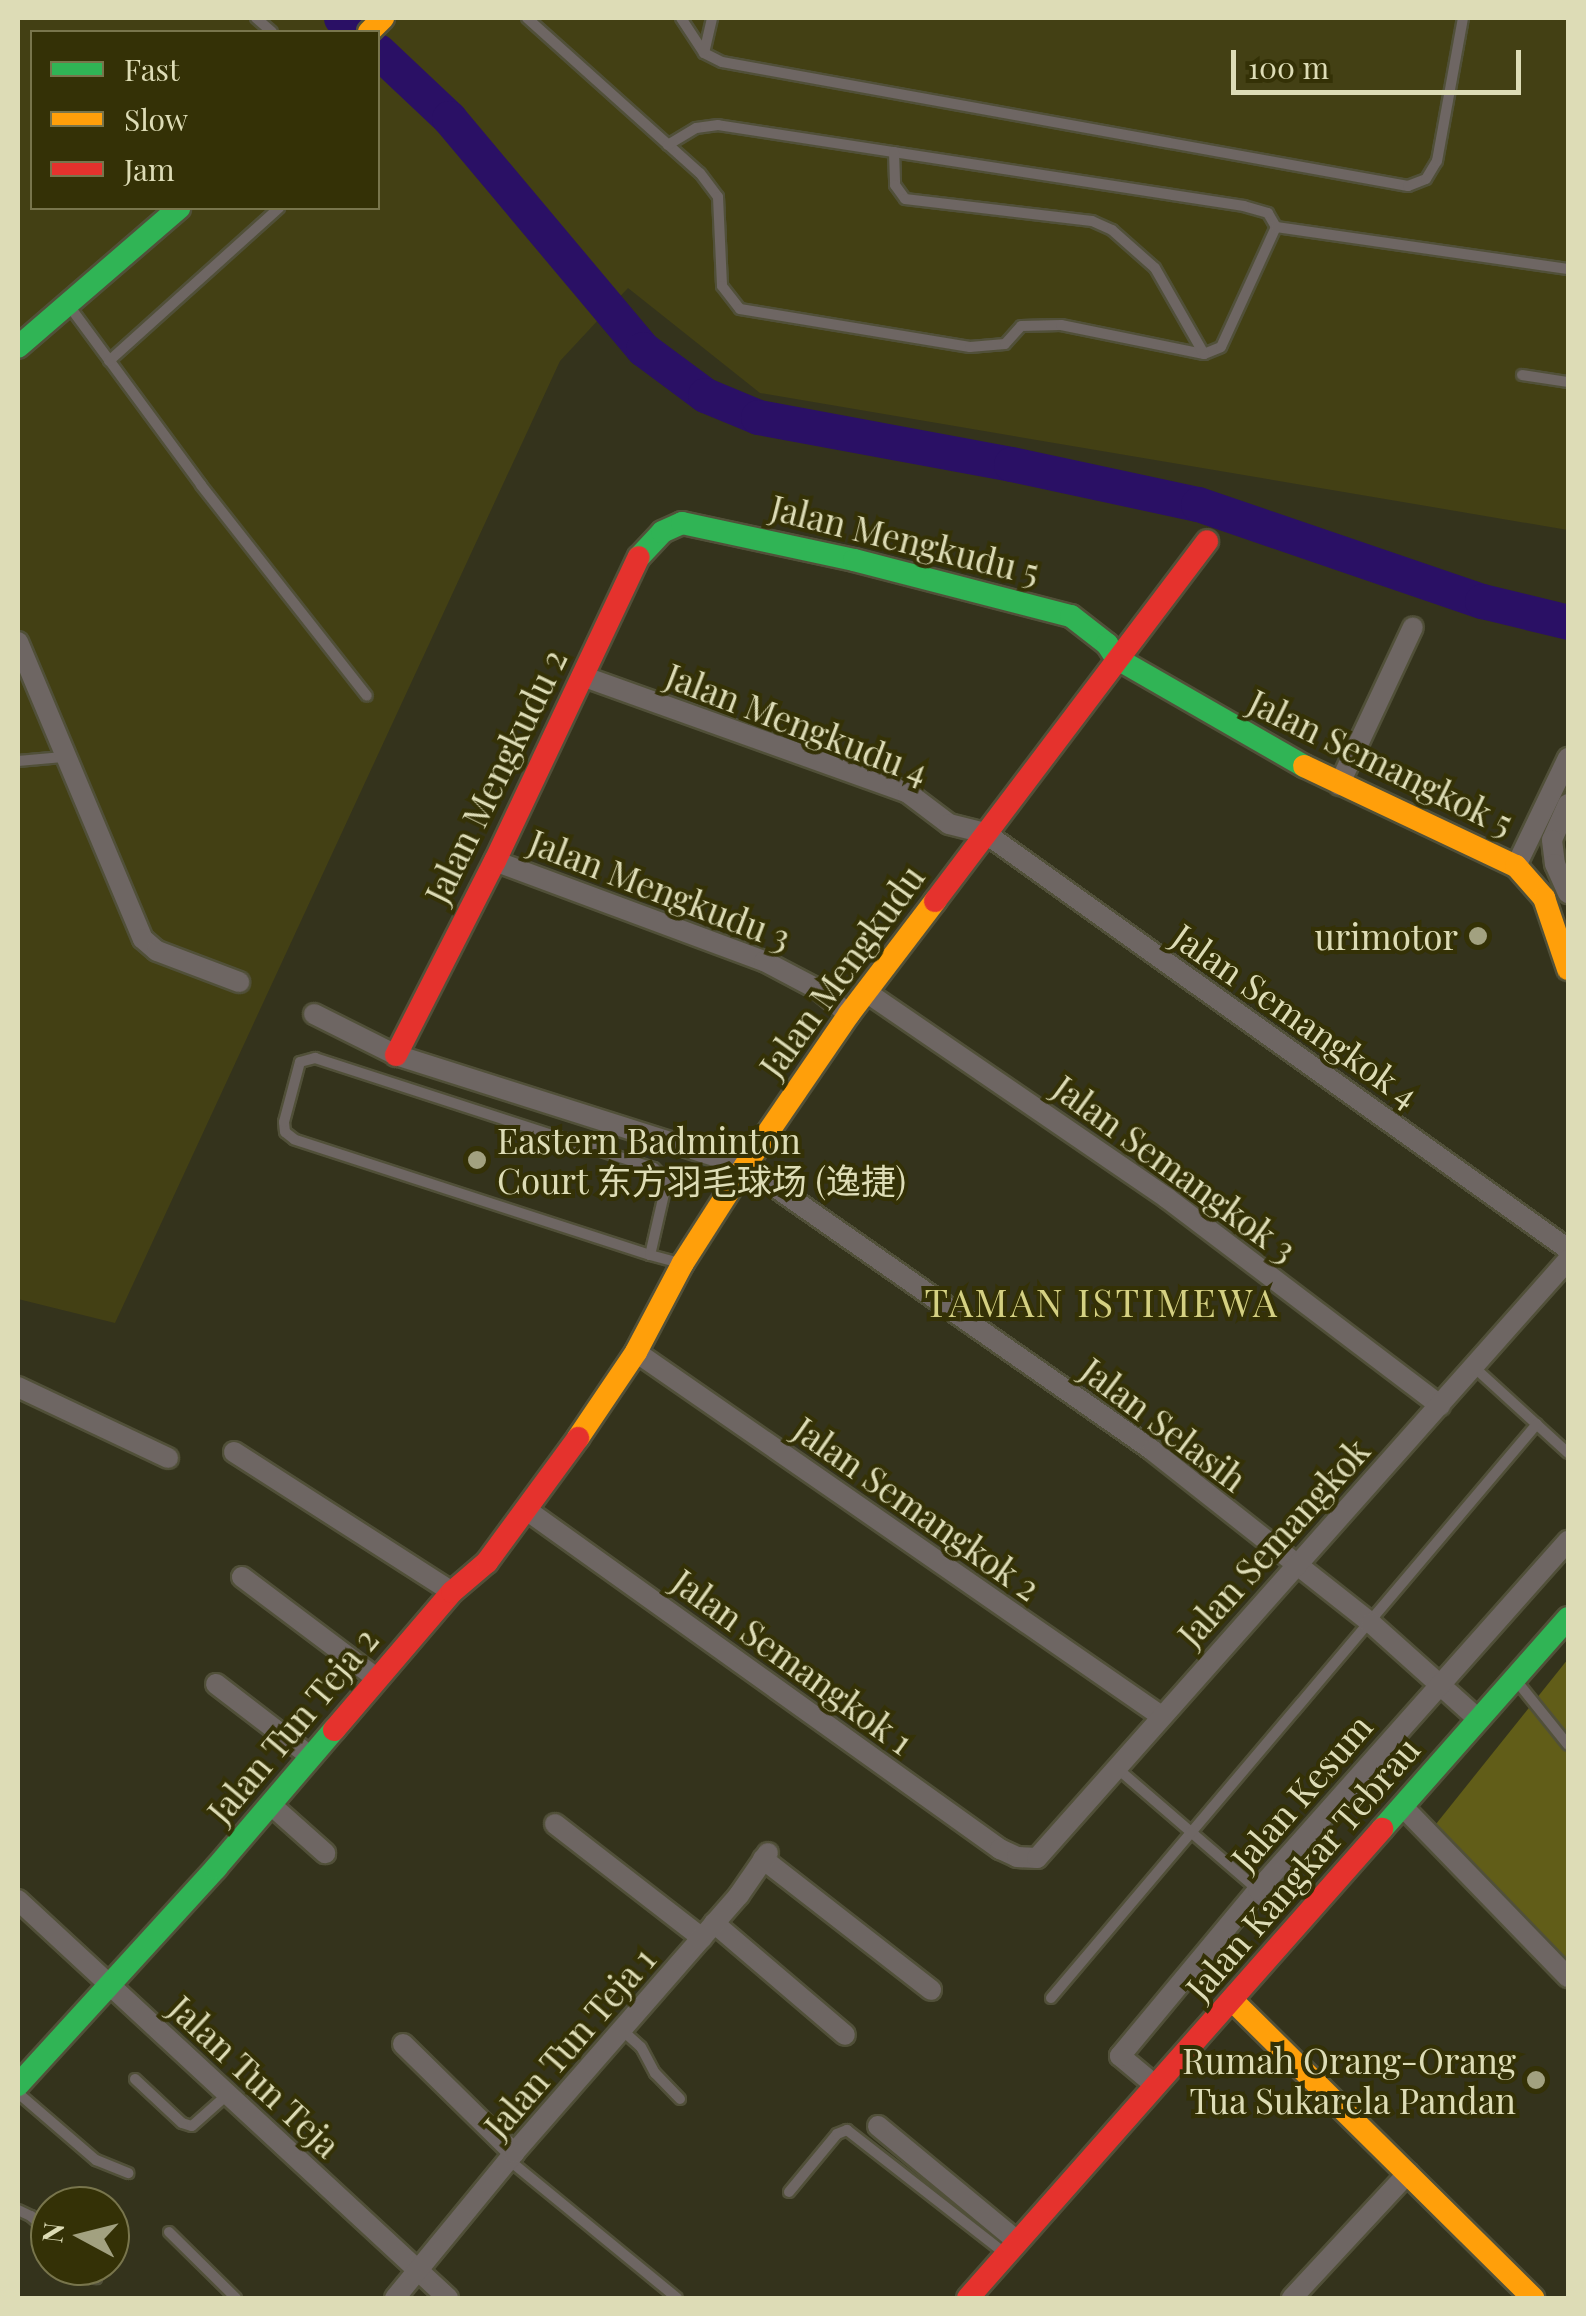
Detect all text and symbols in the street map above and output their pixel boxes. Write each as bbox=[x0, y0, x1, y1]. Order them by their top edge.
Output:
legend bbox=[30, 30, 380, 210]
scale bar bbox=[1236, 30, 1526, 92]
text: 100 m bbox=[1248, 47, 1329, 87]
text: Fast bbox=[124, 49, 180, 89]
text: Slow bbox=[124, 99, 188, 139]
text: Jam bbox=[124, 149, 175, 189]
street label: Jalan Mengkudu 5 bbox=[766, 485, 1044, 593]
street label: Jalan Mengkudu 2 bbox=[415, 642, 575, 910]
street label: Jalan Mengkudu 4 bbox=[660, 654, 934, 792]
street label: Jalan Semangkok 5 bbox=[1242, 680, 1520, 844]
street label: Jalan Mengkudu 3 bbox=[523, 820, 797, 958]
street label: Jalan Mengkudu bbox=[750, 857, 932, 1085]
street label: Jalan Semangkok 4 bbox=[1165, 914, 1427, 1116]
place label: urimotor bbox=[1314, 915, 1458, 957]
marker: urimotor bbox=[1467, 925, 1489, 947]
street label: Jalan Semangkok 3 bbox=[1045, 1066, 1305, 1270]
place label: Eastern Badminton Court 东方羽毛球场 (逸捷) bbox=[497, 1119, 907, 1201]
marker: Eastern Badminton Court 东方羽毛球场 (逸捷) bbox=[466, 1149, 488, 1171]
district label: TAMAN ISTIMEWA bbox=[925, 1279, 1279, 1325]
street label: Jalan Selasih bbox=[1073, 1348, 1255, 1500]
street label: Jalan Semangkok 2 bbox=[786, 1407, 1048, 1609]
street label: Jalan Semangkok bbox=[1169, 1429, 1377, 1655]
street label: Jalan Semangkok 1 bbox=[664, 1560, 922, 1762]
street label: Jalan Tun Teja 2 bbox=[197, 1618, 387, 1832]
street label: Jalan Kesum bbox=[1222, 1705, 1380, 1879]
street label: Jalan Kangkar Tebrau bbox=[1176, 1727, 1428, 2009]
street label: Jalan Tun Teja 1 bbox=[474, 1937, 664, 2147]
street label: Jalan Tun Teja bbox=[161, 1986, 349, 2166]
place label: Rumah Orang-Orang Tua Sukarela Pandan bbox=[1182, 2039, 1516, 2121]
marker: Rumah Orang-Orang Tua Sukarela Pandan bbox=[1525, 2069, 1547, 2091]
north arrow bbox=[30, 2186, 130, 2286]
text: N bbox=[32, 2220, 71, 2245]

